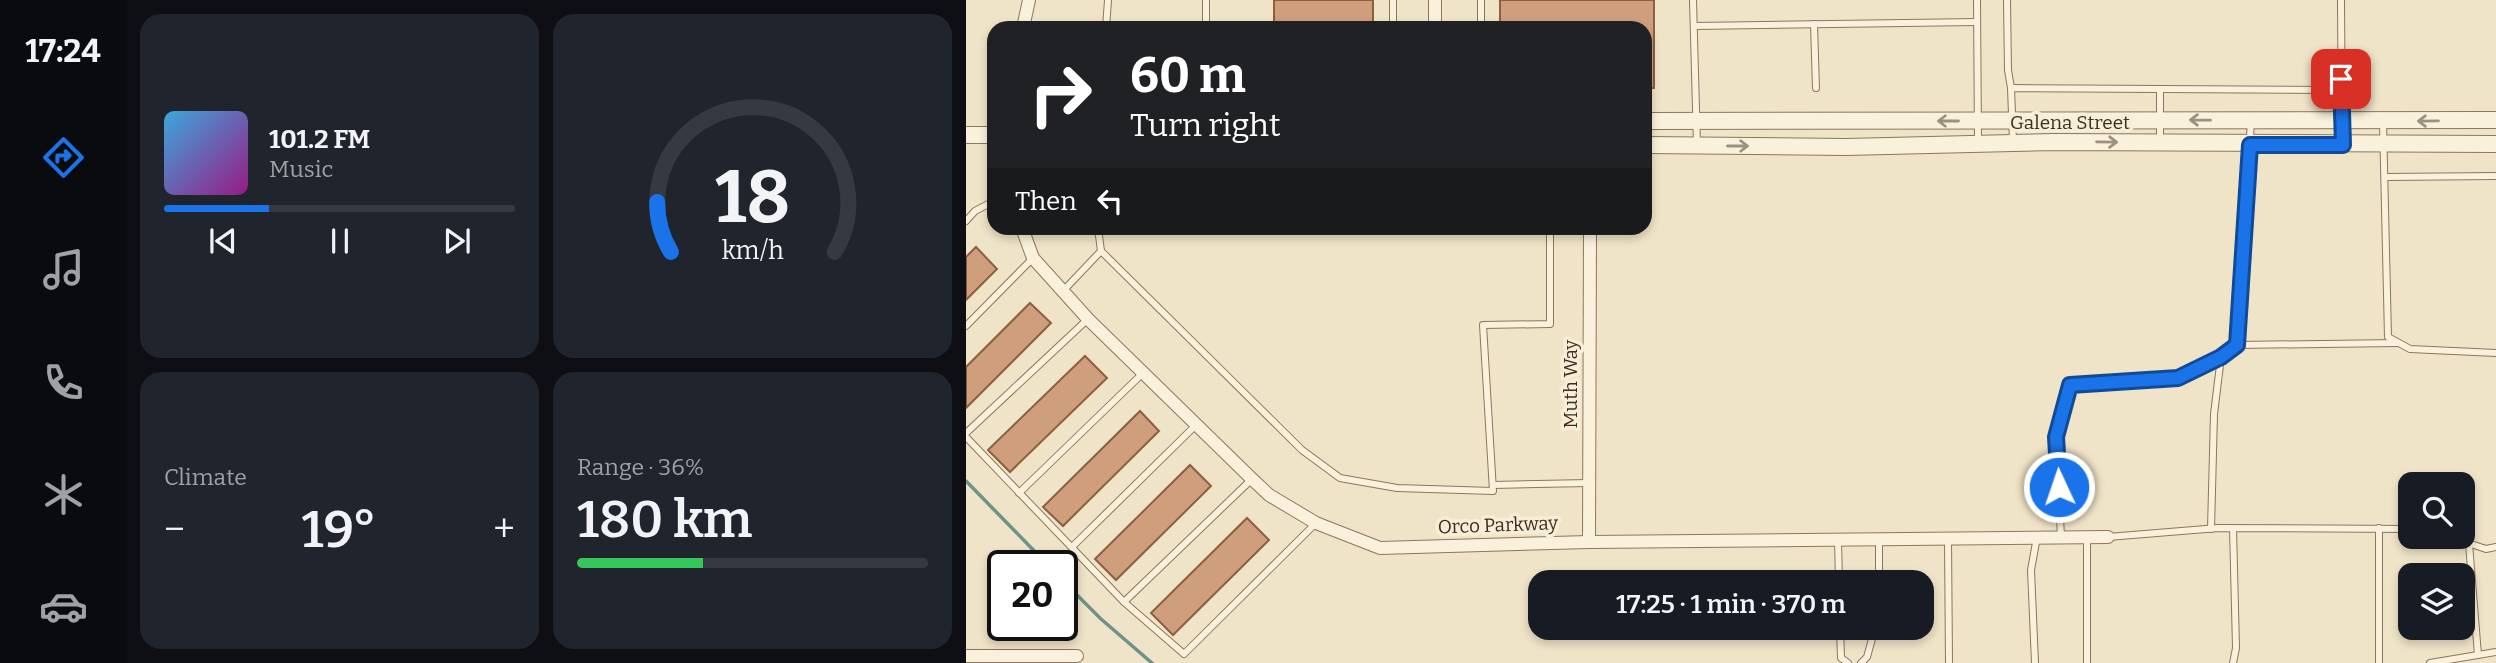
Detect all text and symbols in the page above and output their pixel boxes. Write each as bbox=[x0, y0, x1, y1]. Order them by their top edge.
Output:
text: 17:24 bbox=[25, 32, 101, 70]
text: 60 m bbox=[1130, 46, 1246, 105]
icon: right bbox=[1015, 49, 1106, 140]
pin bbox=[2311, 49, 2371, 109]
icon: arrive bbox=[2322, 60, 2360, 98]
text: Turn right bbox=[1130, 106, 1281, 144]
street label: Galena Street bbox=[2010, 111, 2130, 134]
one-way arrow bbox=[2189, 113, 2212, 127]
one-way arrow bbox=[1937, 114, 1960, 128]
one-way arrow bbox=[2417, 114, 2440, 128]
text: 101.2 FM bbox=[269, 124, 370, 155]
icon: directions bbox=[39, 133, 88, 182]
one-way arrow bbox=[2095, 136, 2118, 149]
one-way arrow bbox=[1726, 139, 1749, 153]
text: 18 bbox=[715, 154, 790, 241]
text: Music bbox=[269, 155, 333, 183]
icon: left bbox=[1091, 182, 1129, 220]
text: Then bbox=[1015, 186, 1077, 217]
icon: previous bbox=[204, 222, 242, 260]
icon: pause bbox=[321, 222, 359, 260]
icon: next bbox=[438, 222, 476, 260]
text: km/h bbox=[722, 236, 784, 266]
icon: music bbox=[39, 245, 88, 294]
street label: Muth Way bbox=[1559, 339, 1582, 428]
icon: phone bbox=[39, 358, 88, 407]
position arrow bbox=[2022, 450, 2096, 524]
text: Range · 36% bbox=[577, 453, 704, 481]
text: Climate bbox=[164, 463, 247, 491]
icon: climate bbox=[39, 470, 88, 519]
map controls bbox=[2398, 472, 2475, 640]
button: search bbox=[2398, 472, 2475, 549]
text: 180 km bbox=[577, 488, 752, 551]
text: 19° bbox=[302, 498, 377, 561]
text: − bbox=[164, 506, 185, 552]
text: + bbox=[493, 506, 515, 552]
street label: Orco Parkway bbox=[1437, 511, 1560, 539]
speed limit sign: 20 bbox=[987, 550, 1078, 641]
button: layers bbox=[2398, 563, 2475, 640]
icon: car bbox=[39, 582, 88, 631]
text: 17:25 · 1 min · 370 m bbox=[1616, 589, 1846, 620]

